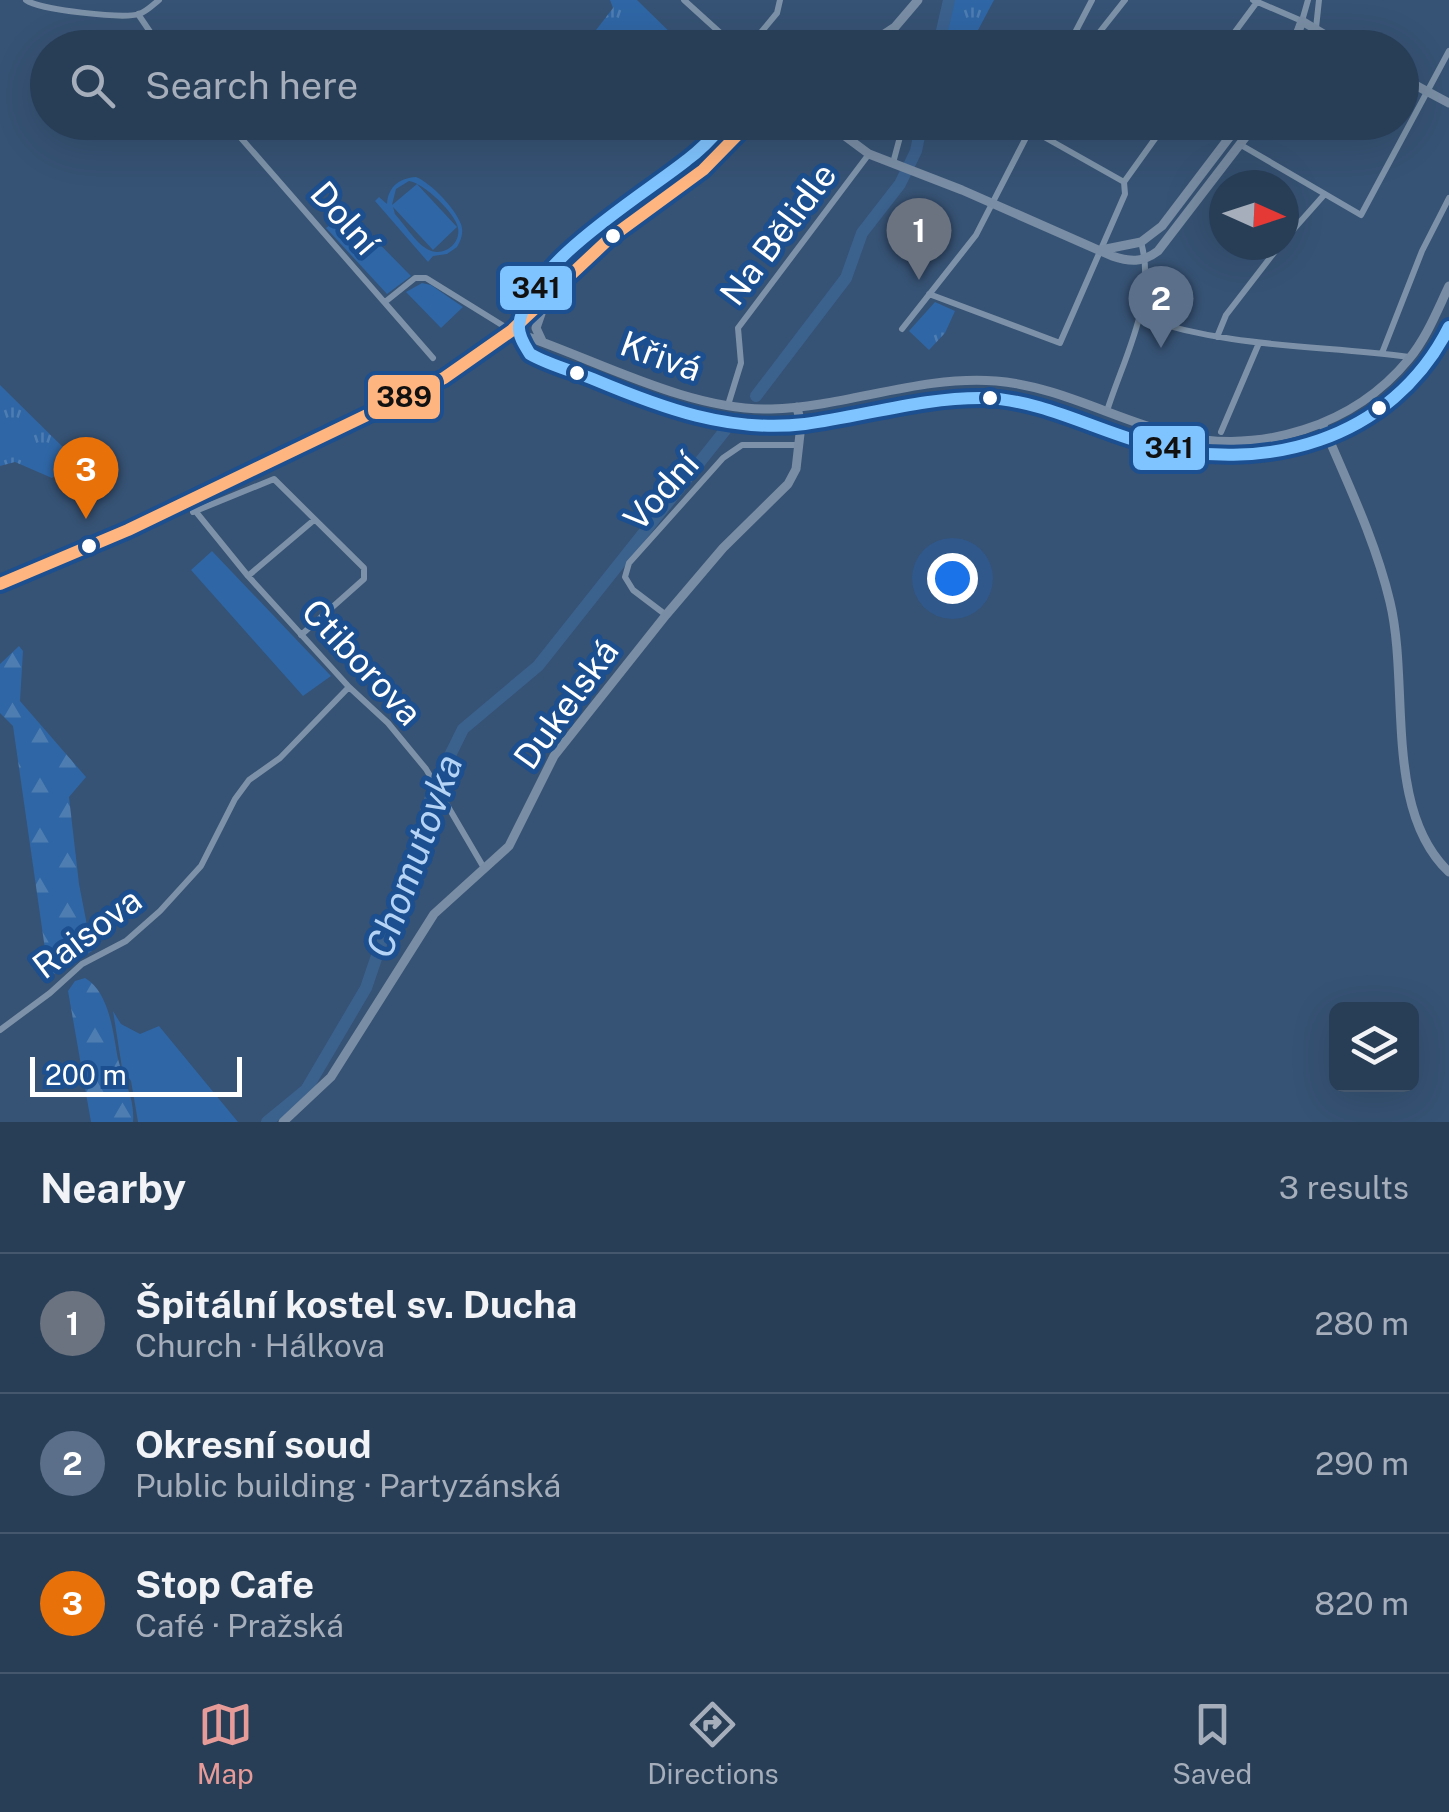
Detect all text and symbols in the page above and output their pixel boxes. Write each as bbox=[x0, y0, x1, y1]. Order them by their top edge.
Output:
search box bbox=[30, 30, 1419, 140]
icon: search bbox=[65, 58, 120, 113]
text: Search here bbox=[145, 63, 358, 108]
street label: Na Bělidle bbox=[711, 155, 845, 313]
north arrow bbox=[1209, 170, 1299, 260]
street label: Dolní bbox=[302, 173, 388, 263]
pin: 1 bbox=[886, 198, 952, 280]
unlabelled marker bbox=[603, 226, 623, 246]
line badge: 341 bbox=[498, 264, 574, 312]
pin: 2 bbox=[1128, 266, 1194, 348]
text: 341 bbox=[512, 271, 560, 304]
street label: Křivá bbox=[615, 323, 707, 389]
unlabelled marker bbox=[567, 363, 587, 383]
line badge: 389 bbox=[366, 373, 442, 421]
text: 389 bbox=[376, 380, 432, 413]
unlabelled marker bbox=[980, 388, 1000, 408]
unlabelled marker bbox=[1369, 398, 1389, 418]
line badge: 341 bbox=[1131, 424, 1207, 472]
text: 341 bbox=[1145, 431, 1193, 464]
pin: 3 bbox=[54, 436, 118, 519]
street label: Vodní bbox=[615, 443, 707, 539]
unlabelled marker bbox=[79, 536, 99, 556]
your location bbox=[927, 553, 978, 604]
street label: Ctiborova bbox=[294, 591, 430, 733]
street label: Dukelská bbox=[505, 631, 627, 777]
water label: Chomutovka bbox=[356, 748, 472, 964]
street label: Raisova bbox=[25, 879, 149, 987]
map controls bbox=[1329, 1002, 1419, 1092]
button: layers bbox=[1329, 1002, 1419, 1092]
scale bar bbox=[30, 1052, 242, 1096]
text: 200 m bbox=[45, 1058, 127, 1091]
text: Nearby bbox=[40, 1163, 186, 1212]
text: 3 results bbox=[1279, 1169, 1409, 1206]
text: Špitální kostel sv. Ducha bbox=[135, 1282, 577, 1327]
text: 1 bbox=[66, 1305, 79, 1342]
text: 280 m bbox=[1314, 1305, 1409, 1342]
text: Church · Hálkova bbox=[135, 1327, 385, 1364]
text: Okresní soud bbox=[135, 1422, 372, 1467]
text: 2 bbox=[62, 1445, 83, 1482]
text: 290 m bbox=[1315, 1445, 1409, 1482]
text: Public building · Partyzánská bbox=[135, 1467, 561, 1504]
text: Stop Cafe bbox=[135, 1562, 314, 1607]
text: 3 bbox=[62, 1585, 83, 1622]
text: 820 m bbox=[1314, 1585, 1409, 1622]
text: Café · Pražská bbox=[135, 1607, 344, 1644]
tab: Map bbox=[197, 1697, 254, 1790]
tab: Directions bbox=[647, 1697, 779, 1790]
tab: Saved bbox=[1172, 1697, 1252, 1790]

